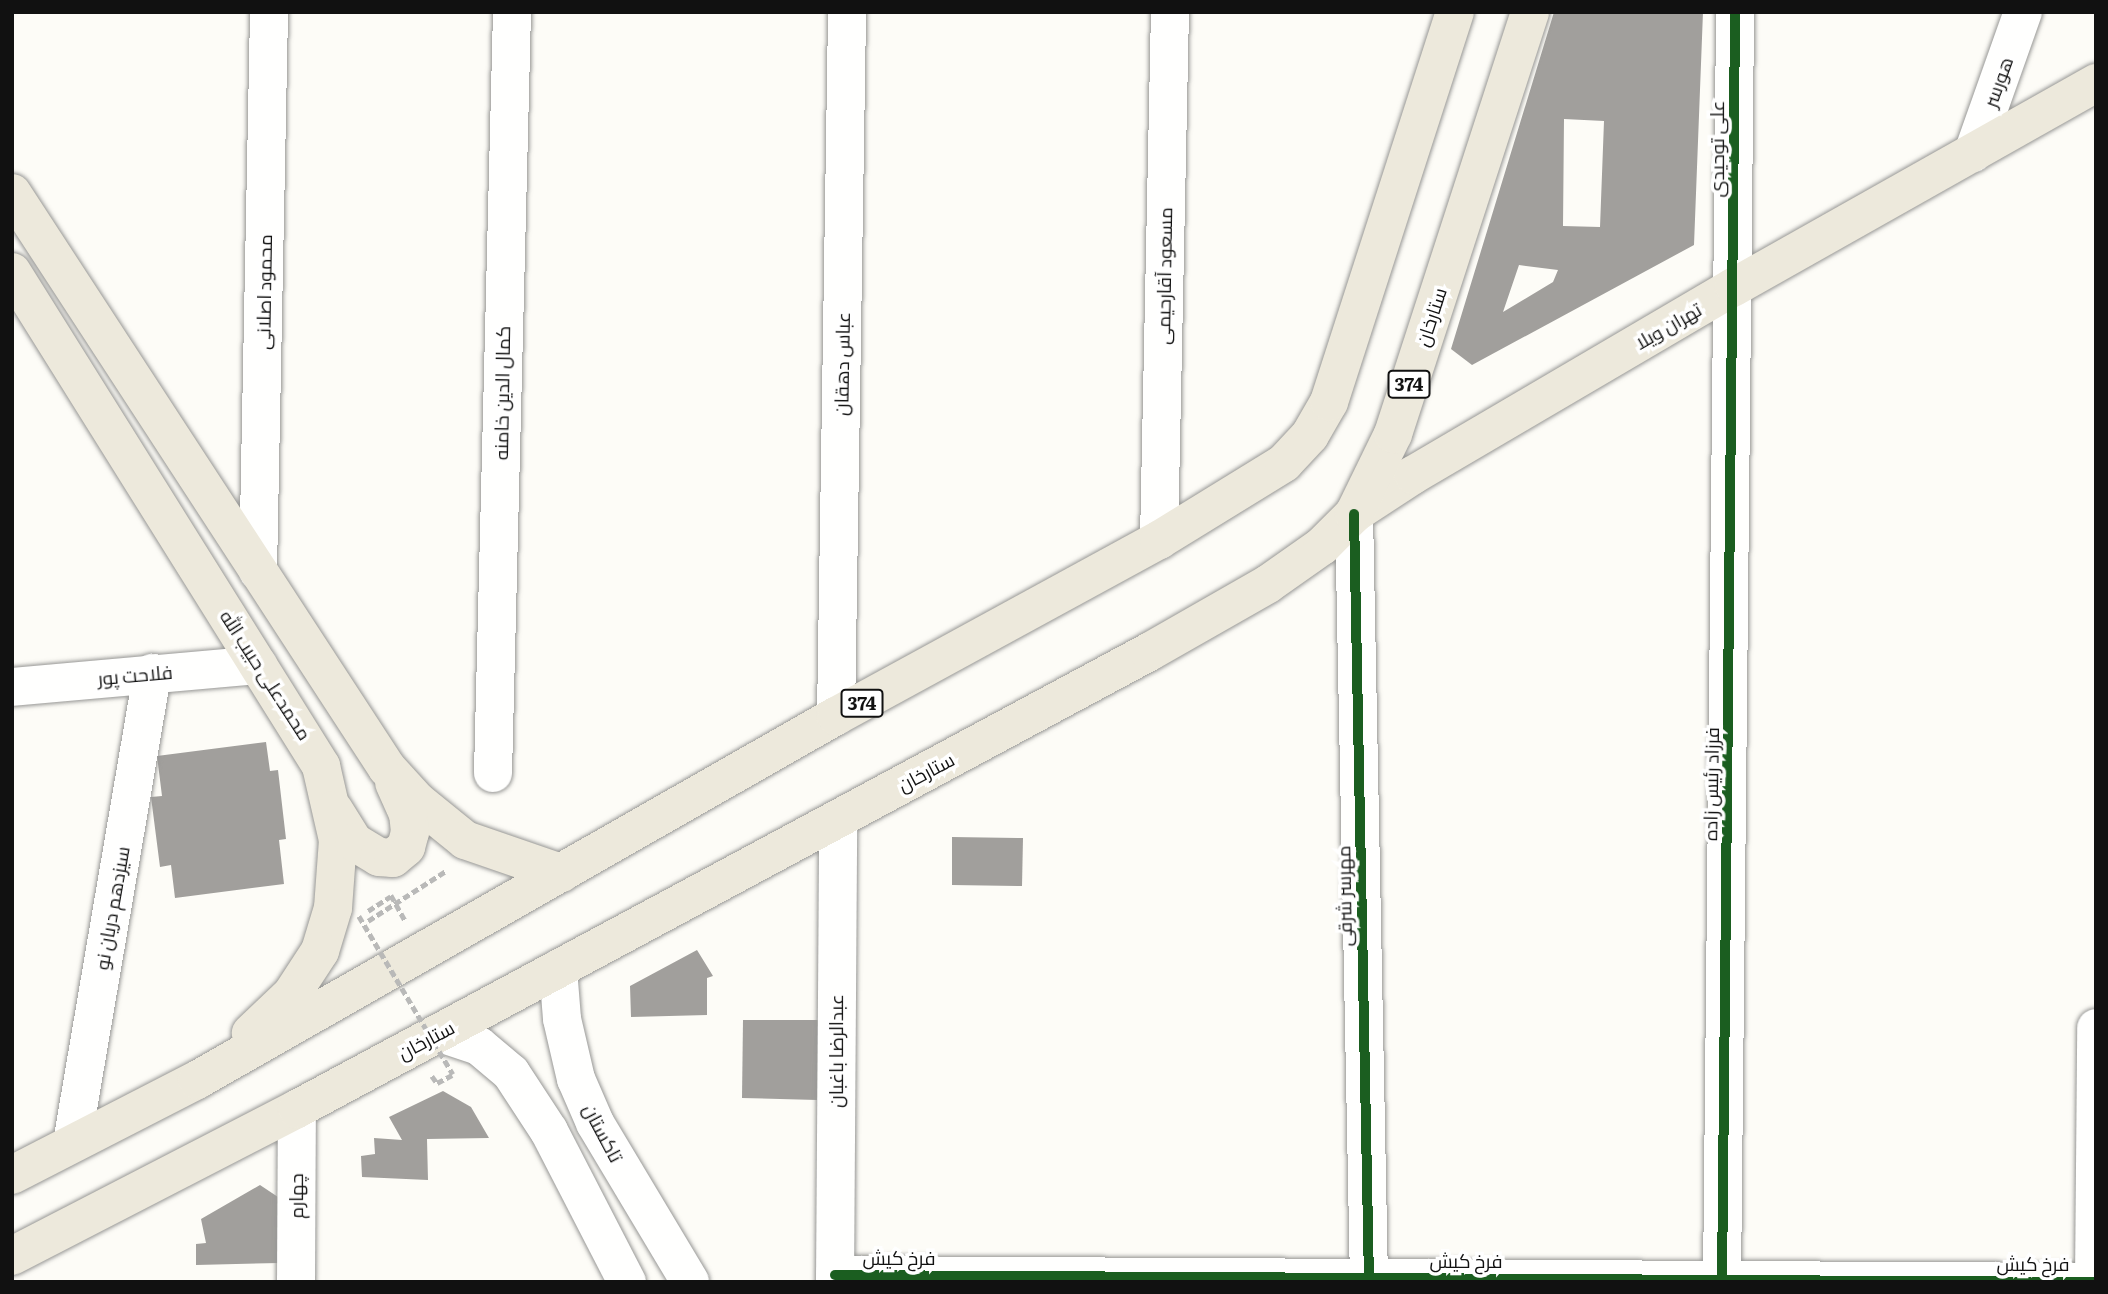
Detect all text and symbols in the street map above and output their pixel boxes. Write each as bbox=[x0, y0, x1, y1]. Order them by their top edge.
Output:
street label: هورسر bbox=[1978, 54, 2018, 110]
street label: علی توحیدی bbox=[1706, 100, 1728, 198]
street label: مسعود آقارحیمی bbox=[1151, 207, 1177, 345]
street label: محمود اصلانی bbox=[252, 234, 276, 350]
street label: ستارخان bbox=[1411, 285, 1451, 349]
street label: تهران ویلا bbox=[1631, 298, 1705, 354]
street label: عباس دهقان bbox=[830, 312, 854, 416]
street label: کمال الدین خامنه bbox=[489, 326, 515, 460]
road number: 374 bbox=[1386, 370, 1432, 398]
street label: محمدعلی حبیب الله bbox=[215, 606, 317, 744]
street label: فلاحت پور bbox=[97, 660, 173, 690]
road number: 374 bbox=[839, 688, 885, 718]
street label: فرزاد رئیس زاده bbox=[1699, 727, 1723, 841]
street label: ستارخان bbox=[894, 748, 958, 796]
street label: سیزدهم دریان نو bbox=[90, 844, 134, 972]
street label: مهرسر شرقی bbox=[1332, 845, 1356, 947]
street label: عبدالرضا باغبان bbox=[825, 994, 847, 1108]
street label: ستارخان bbox=[394, 1016, 458, 1064]
street label: تاکستان bbox=[578, 1100, 628, 1166]
street label: چهارم bbox=[285, 1173, 307, 1219]
street label: فرخ کیش bbox=[862, 1247, 936, 1269]
street label: فرخ کیش bbox=[1429, 1250, 1503, 1272]
street label: فرخ کیش bbox=[1996, 1253, 2070, 1275]

